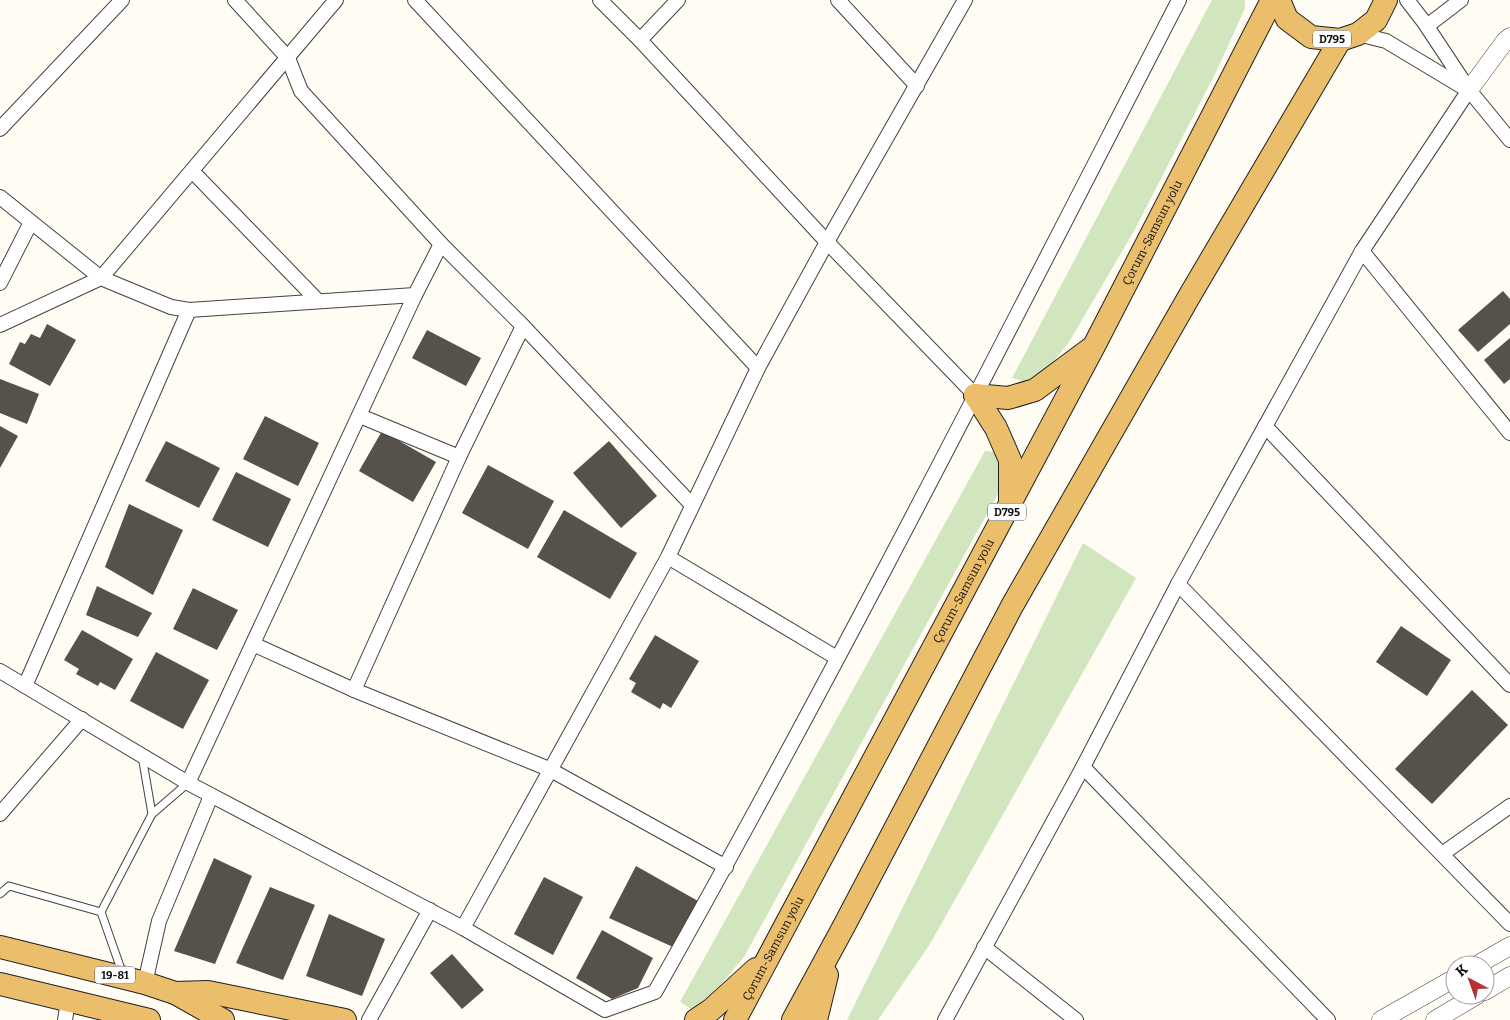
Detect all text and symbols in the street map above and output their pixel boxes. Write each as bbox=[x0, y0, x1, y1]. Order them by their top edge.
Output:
road number: D795 bbox=[1313, 30, 1351, 48]
street label: Çorum-Samsun yolu bbox=[1119, 177, 1185, 288]
road number: D795 bbox=[988, 504, 1026, 520]
street label: Çorum-Samsun yolu bbox=[930, 536, 997, 646]
street label: Çorum-Samsun yolu bbox=[740, 894, 807, 1003]
north arrow bbox=[1445, 955, 1495, 1005]
text: K bbox=[1452, 961, 1471, 980]
road number: 19-81 bbox=[95, 966, 135, 984]

